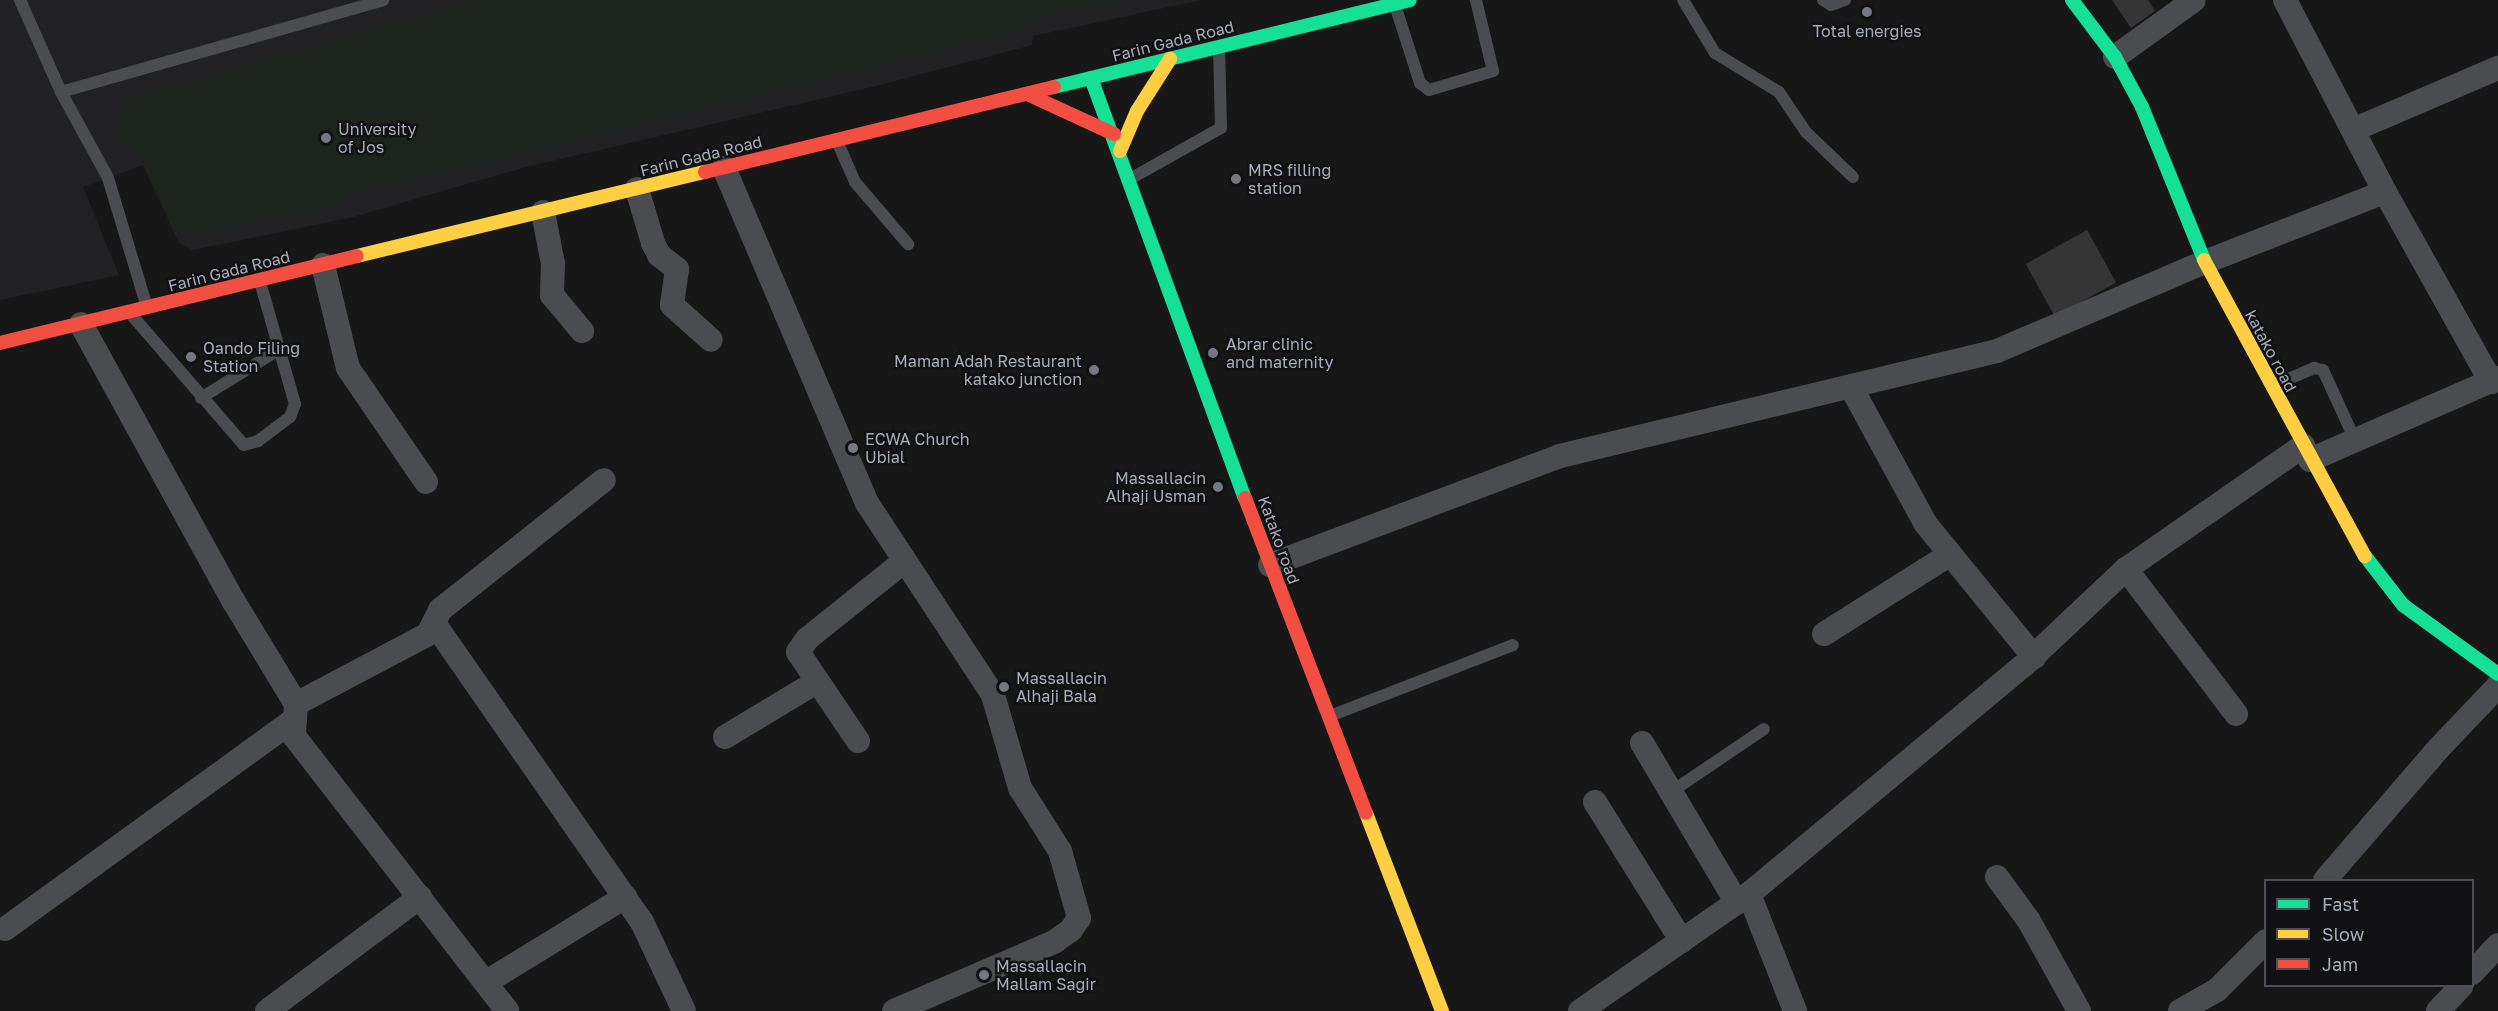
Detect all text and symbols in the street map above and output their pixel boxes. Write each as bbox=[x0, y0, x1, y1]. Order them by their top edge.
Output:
marker: Total energies bbox=[1860, 5, 1874, 19]
street label: Farin Gada Road bbox=[1110, 17, 1236, 65]
place label: Total energies bbox=[1812, 21, 1922, 41]
place label: University of Jos bbox=[338, 119, 416, 157]
marker: University of Jos bbox=[319, 131, 333, 145]
street label: Farin Gada Road bbox=[638, 132, 764, 180]
place label: MRS filling station bbox=[1248, 160, 1331, 198]
marker: MRS filling station bbox=[1229, 172, 1243, 186]
street label: Farin Gada Road bbox=[166, 247, 292, 295]
street label: katako road bbox=[2241, 307, 2301, 395]
place label: Abrar clinic and maternity bbox=[1226, 334, 1333, 372]
place label: Oando Filing Station bbox=[203, 338, 300, 376]
marker: Abrar clinic and maternity bbox=[1204, 344, 1222, 362]
marker: Oando Filing Station bbox=[184, 350, 198, 364]
place label: Maman Adah Restaurant katako junction bbox=[894, 351, 1082, 389]
marker: Maman Adah Restaurant katako junction bbox=[1087, 363, 1101, 377]
place label: ECWA Church Ubial bbox=[865, 429, 970, 467]
marker: ECWA Church Ubial bbox=[846, 441, 860, 455]
place label: Massallacin Alhaji Usman bbox=[1106, 468, 1206, 506]
marker: Massallacin Alhaji Usman bbox=[1211, 480, 1225, 494]
street label: Katako road bbox=[1254, 493, 1304, 587]
place label: Massallacin Alhaji Bala bbox=[1016, 668, 1107, 706]
marker: Massallacin Alhaji Bala bbox=[997, 680, 1011, 694]
legend bbox=[2264, 879, 2474, 987]
text: Fast bbox=[2322, 893, 2359, 915]
text: Slow bbox=[2322, 923, 2364, 945]
text: Jam bbox=[2322, 953, 2358, 975]
place label: Massallacin Mallam Sagir bbox=[996, 956, 1096, 994]
marker: Massallacin Mallam Sagir bbox=[977, 968, 991, 982]

